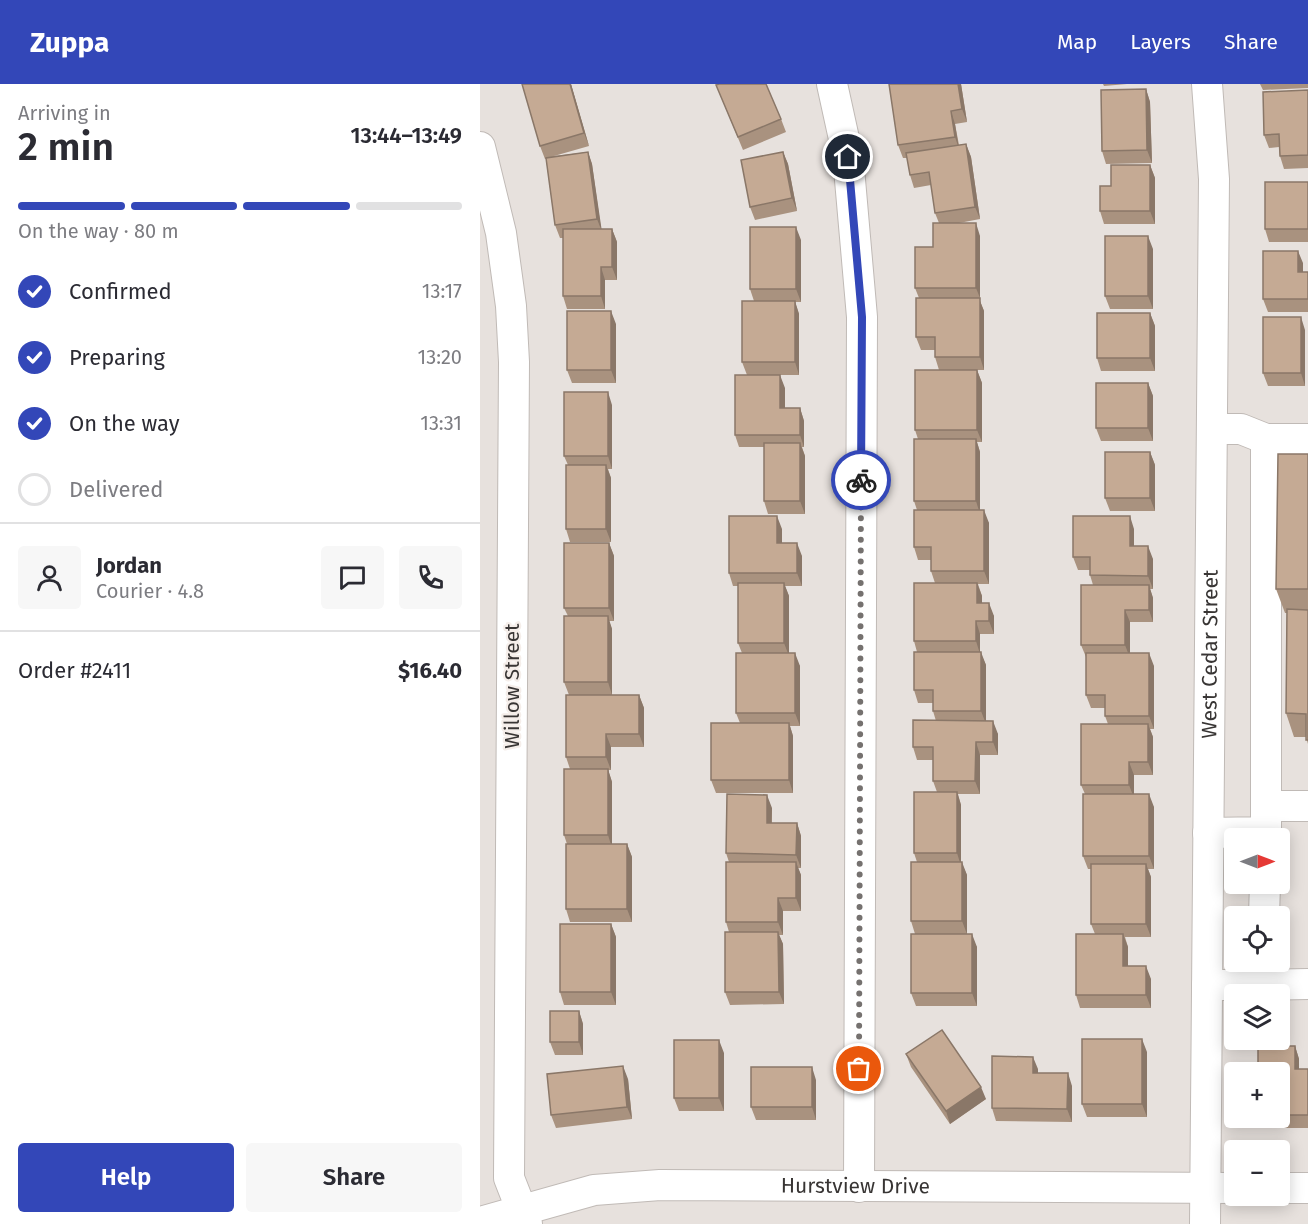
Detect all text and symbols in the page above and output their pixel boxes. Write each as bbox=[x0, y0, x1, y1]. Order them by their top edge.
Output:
text: Zuppa bbox=[30, 26, 109, 59]
text: Map bbox=[1057, 29, 1097, 55]
text: Layers bbox=[1130, 29, 1191, 55]
text: Share bbox=[1224, 29, 1278, 55]
text: Arriving in bbox=[18, 101, 111, 125]
text: 13:44–13:49 bbox=[351, 122, 462, 149]
text: 2 min bbox=[18, 124, 114, 170]
pin bbox=[822, 131, 873, 182]
icon: home bbox=[831, 140, 864, 173]
text: On the way · 80 m bbox=[18, 219, 179, 243]
icon: check bbox=[18, 275, 51, 308]
text: Confirmed bbox=[69, 278, 172, 305]
text: 13:17 bbox=[422, 279, 462, 303]
icon: check bbox=[18, 341, 51, 374]
text: Preparing bbox=[69, 344, 165, 371]
text: 13:20 bbox=[418, 345, 462, 369]
icon: check bbox=[18, 407, 51, 440]
text: On the way bbox=[69, 410, 180, 437]
text: 13:31 bbox=[420, 411, 462, 435]
courier bbox=[831, 450, 891, 510]
icon: bike bbox=[845, 464, 878, 497]
text: Delivered bbox=[69, 476, 164, 503]
button: person bbox=[18, 546, 81, 609]
button: chat bbox=[321, 546, 384, 609]
button: phone bbox=[399, 546, 462, 609]
text: Jordan bbox=[96, 552, 162, 579]
street label: West Cedar Street bbox=[1196, 569, 1224, 739]
text: Courier · 4.8 bbox=[96, 579, 204, 603]
street label: Willow Street bbox=[499, 623, 525, 749]
text: Order #2411 bbox=[18, 657, 131, 684]
text: $16.40 bbox=[398, 657, 462, 684]
north arrow bbox=[1224, 828, 1290, 894]
map controls bbox=[1224, 828, 1290, 1206]
button: locate bbox=[1224, 906, 1290, 972]
button: layers bbox=[1224, 984, 1290, 1050]
pin bbox=[833, 1043, 884, 1094]
icon: bag bbox=[842, 1052, 875, 1085]
button: + bbox=[1224, 1062, 1290, 1128]
button: − bbox=[1224, 1140, 1290, 1206]
button: Help bbox=[18, 1143, 234, 1212]
button: Share bbox=[246, 1143, 462, 1212]
street label: Hurstview Drive bbox=[781, 1173, 930, 1199]

